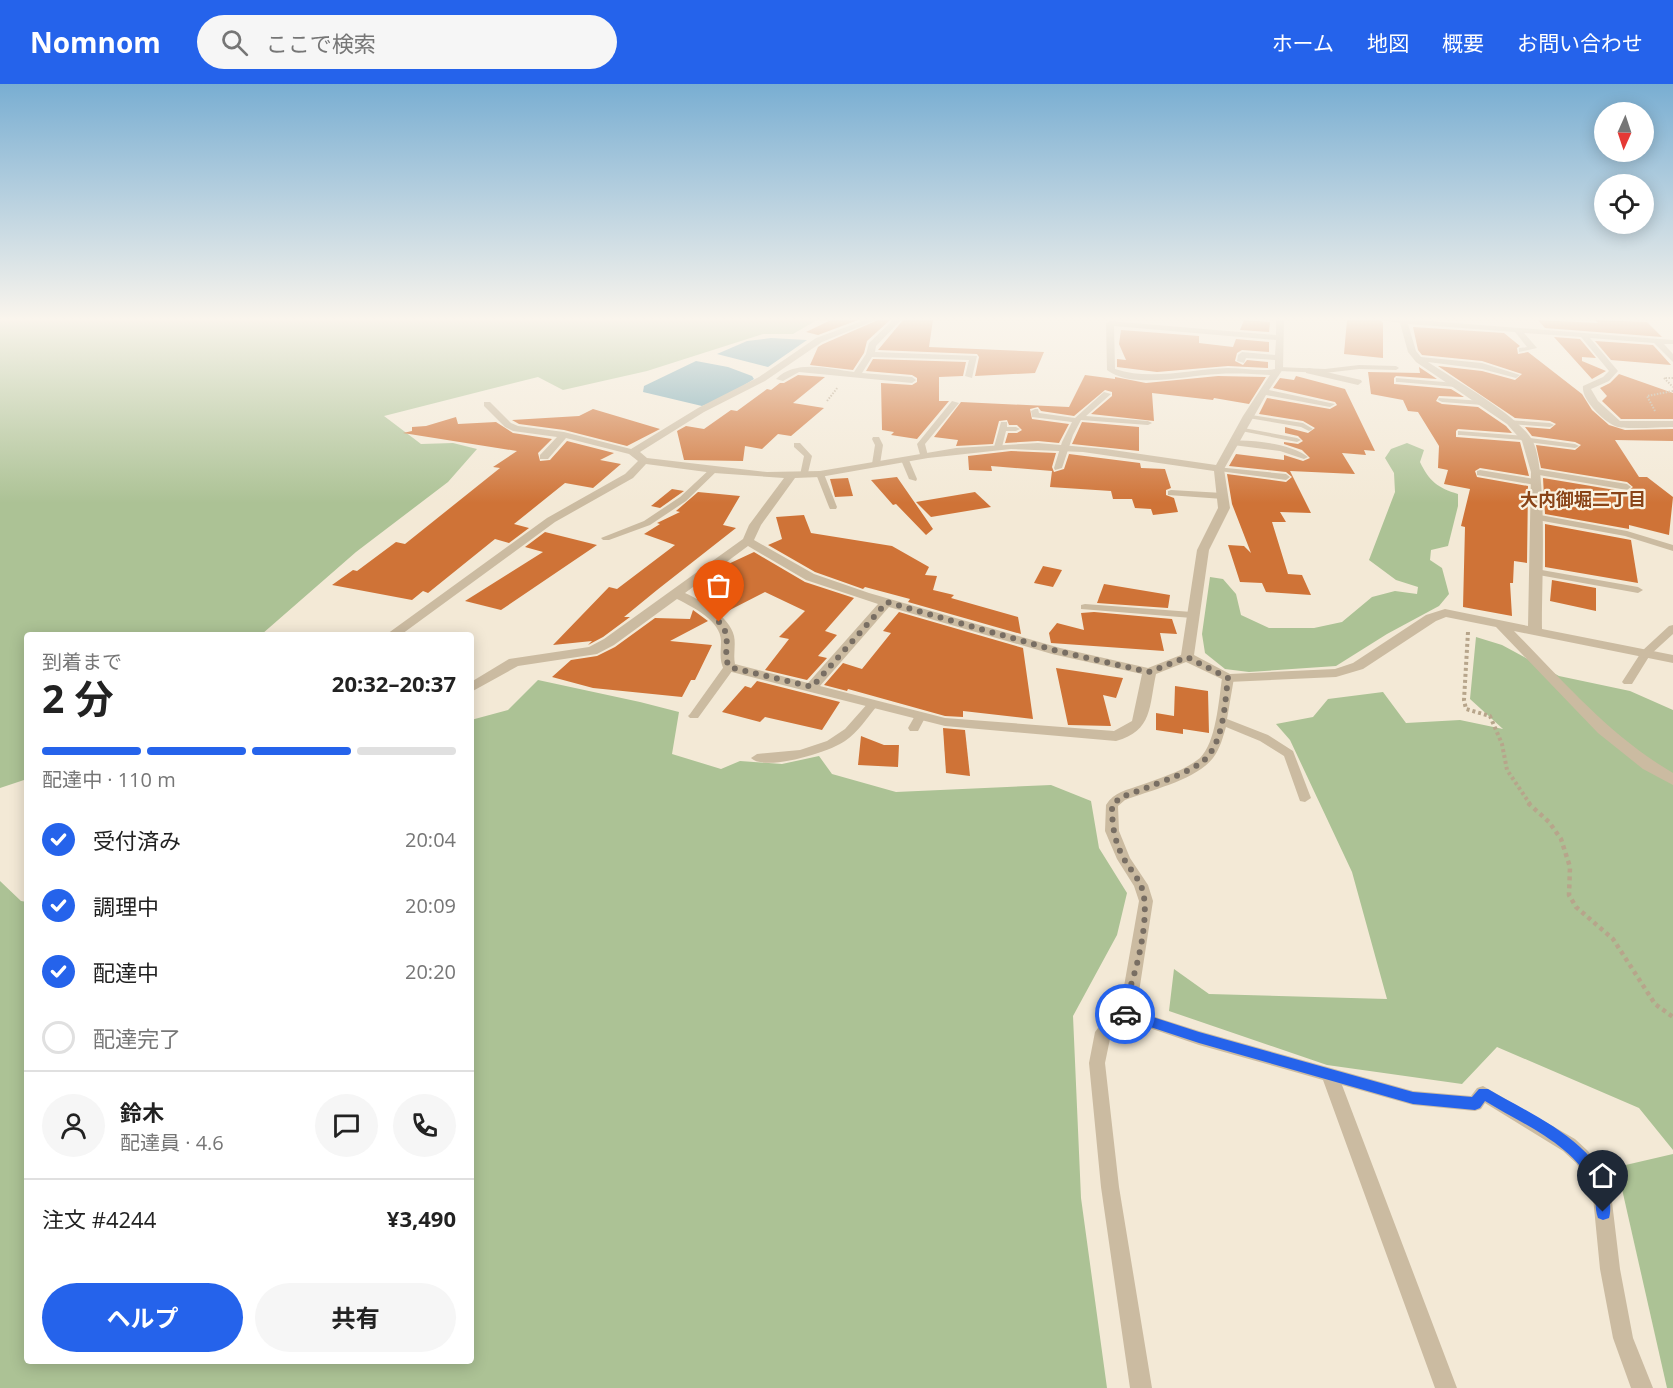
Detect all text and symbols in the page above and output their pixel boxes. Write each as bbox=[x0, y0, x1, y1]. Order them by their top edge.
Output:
search box bbox=[197, 15, 617, 69]
text: Nomnom bbox=[30, 23, 161, 61]
icon: search bbox=[218, 26, 251, 59]
text: ここで検索 bbox=[266, 28, 376, 58]
text: ホーム bbox=[1272, 29, 1334, 57]
text: 地図 bbox=[1367, 29, 1409, 57]
text: 概要 bbox=[1442, 29, 1484, 57]
text: お問い合わせ bbox=[1517, 29, 1643, 57]
north arrow bbox=[1594, 102, 1654, 162]
map controls bbox=[1594, 102, 1654, 234]
button: locate bbox=[1594, 174, 1654, 234]
district label: 大内御堀二丁目 bbox=[1520, 487, 1646, 511]
pin bbox=[693, 560, 744, 622]
icon: bag bbox=[702, 569, 735, 602]
text: 到着まで bbox=[42, 648, 122, 675]
text: 20:32–20:37 bbox=[332, 668, 456, 698]
text: 2 分 bbox=[42, 671, 113, 724]
text: 配達中 · 110 m bbox=[42, 766, 176, 793]
icon: check bbox=[42, 823, 75, 856]
text: 受付済み bbox=[93, 825, 181, 855]
text: 20:04 bbox=[405, 826, 456, 853]
icon: check bbox=[42, 889, 75, 922]
text: 調理中 bbox=[93, 891, 159, 921]
text: 20:09 bbox=[405, 892, 456, 919]
icon: check bbox=[42, 955, 75, 988]
text: 配達中 bbox=[93, 957, 159, 987]
text: 20:20 bbox=[405, 958, 456, 985]
courier bbox=[1095, 984, 1155, 1044]
icon: car bbox=[1109, 998, 1142, 1031]
text: 配達完了 bbox=[93, 1023, 181, 1053]
button: person bbox=[42, 1094, 105, 1157]
button: chat bbox=[315, 1094, 378, 1157]
button: phone bbox=[393, 1094, 456, 1157]
text: 鈴木 bbox=[120, 1097, 164, 1127]
text: 配達員 · 4.6 bbox=[120, 1129, 224, 1156]
pin bbox=[1577, 1150, 1628, 1212]
icon: home bbox=[1586, 1159, 1619, 1192]
text: ¥3,490 bbox=[387, 1203, 456, 1233]
text: 注文 #4244 bbox=[42, 1204, 156, 1234]
button: ヘルプ bbox=[42, 1283, 243, 1352]
button: 共有 bbox=[255, 1283, 456, 1352]

